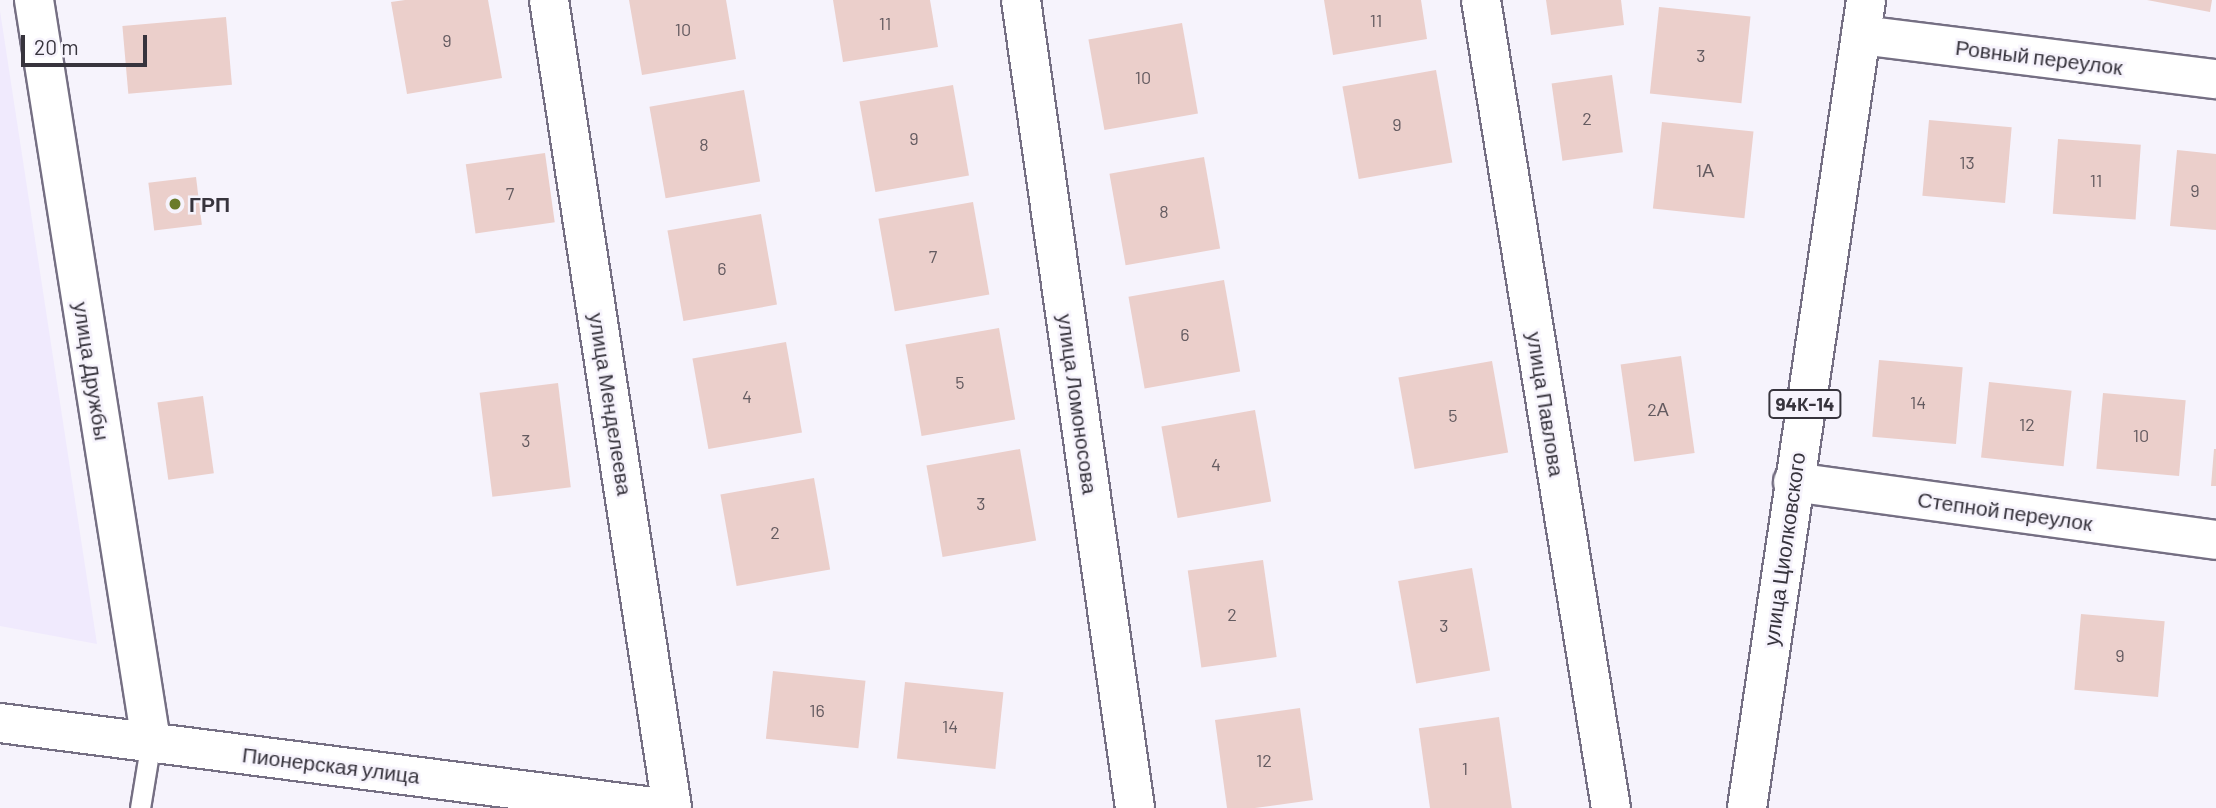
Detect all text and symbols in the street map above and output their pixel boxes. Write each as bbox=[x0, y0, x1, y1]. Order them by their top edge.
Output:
house number: 11 bbox=[1370, 9, 1382, 31]
house number: 11 bbox=[879, 12, 891, 34]
house number: 10 bbox=[675, 18, 691, 40]
scale bar bbox=[24, 21, 150, 65]
house number: 9 bbox=[442, 29, 452, 51]
text: 20 m bbox=[34, 34, 79, 59]
street label: Ровный переулок bbox=[1954, 34, 2124, 80]
house number: 3 bbox=[1696, 44, 1706, 66]
house number: 10 bbox=[1135, 66, 1151, 88]
house number: 2 bbox=[1582, 107, 1592, 129]
house number: 9 bbox=[1392, 113, 1402, 135]
house number: 9 bbox=[909, 127, 919, 149]
house number: 8 bbox=[699, 133, 709, 155]
house number: 13 bbox=[1959, 151, 1975, 173]
house number: 1А bbox=[1696, 159, 1714, 181]
house number: 11 bbox=[2090, 169, 2102, 191]
house number: 9 bbox=[2190, 179, 2200, 201]
house number: 7 bbox=[506, 182, 514, 204]
place label: ГРП bbox=[189, 191, 230, 217]
marker: ГРП bbox=[167, 196, 183, 212]
house number: 8 bbox=[1159, 200, 1169, 222]
house number: 7 bbox=[929, 245, 937, 267]
house number: 6 bbox=[717, 257, 727, 279]
street label: улица Дружбы bbox=[69, 300, 115, 442]
street label: улица Менделеева bbox=[584, 311, 638, 497]
street label: улица Ломоносова bbox=[1053, 312, 1103, 496]
house number: 6 bbox=[1180, 323, 1190, 345]
street label: улица Павлова bbox=[1522, 330, 1570, 478]
house number: 5 bbox=[955, 371, 965, 393]
house number: 4 bbox=[742, 385, 752, 407]
road number: 94К-14 bbox=[1768, 388, 1842, 420]
house number: 14 bbox=[1910, 391, 1926, 413]
house number: 2А bbox=[1647, 398, 1669, 420]
house number: 5 bbox=[1448, 404, 1458, 426]
house number: 12 bbox=[2019, 413, 2035, 435]
house number: 10 bbox=[2133, 424, 2149, 446]
house number: 3 bbox=[521, 429, 531, 451]
street label: улица Циолковского bbox=[1758, 451, 1810, 647]
house number: 4 bbox=[1211, 453, 1221, 475]
street label: Степной переулок bbox=[1916, 486, 2094, 536]
house number: 3 bbox=[976, 492, 986, 514]
house number: 2 bbox=[770, 521, 780, 543]
house number: 2 bbox=[1227, 603, 1237, 625]
house number: 3 bbox=[1439, 614, 1449, 636]
house number: 9 bbox=[2115, 644, 2125, 666]
house number: 16 bbox=[809, 699, 825, 721]
house number: 14 bbox=[942, 715, 958, 737]
street label: Пионерская улица bbox=[241, 742, 421, 788]
house number: 12 bbox=[1256, 749, 1272, 771]
house number: 1 bbox=[1462, 757, 1468, 779]

